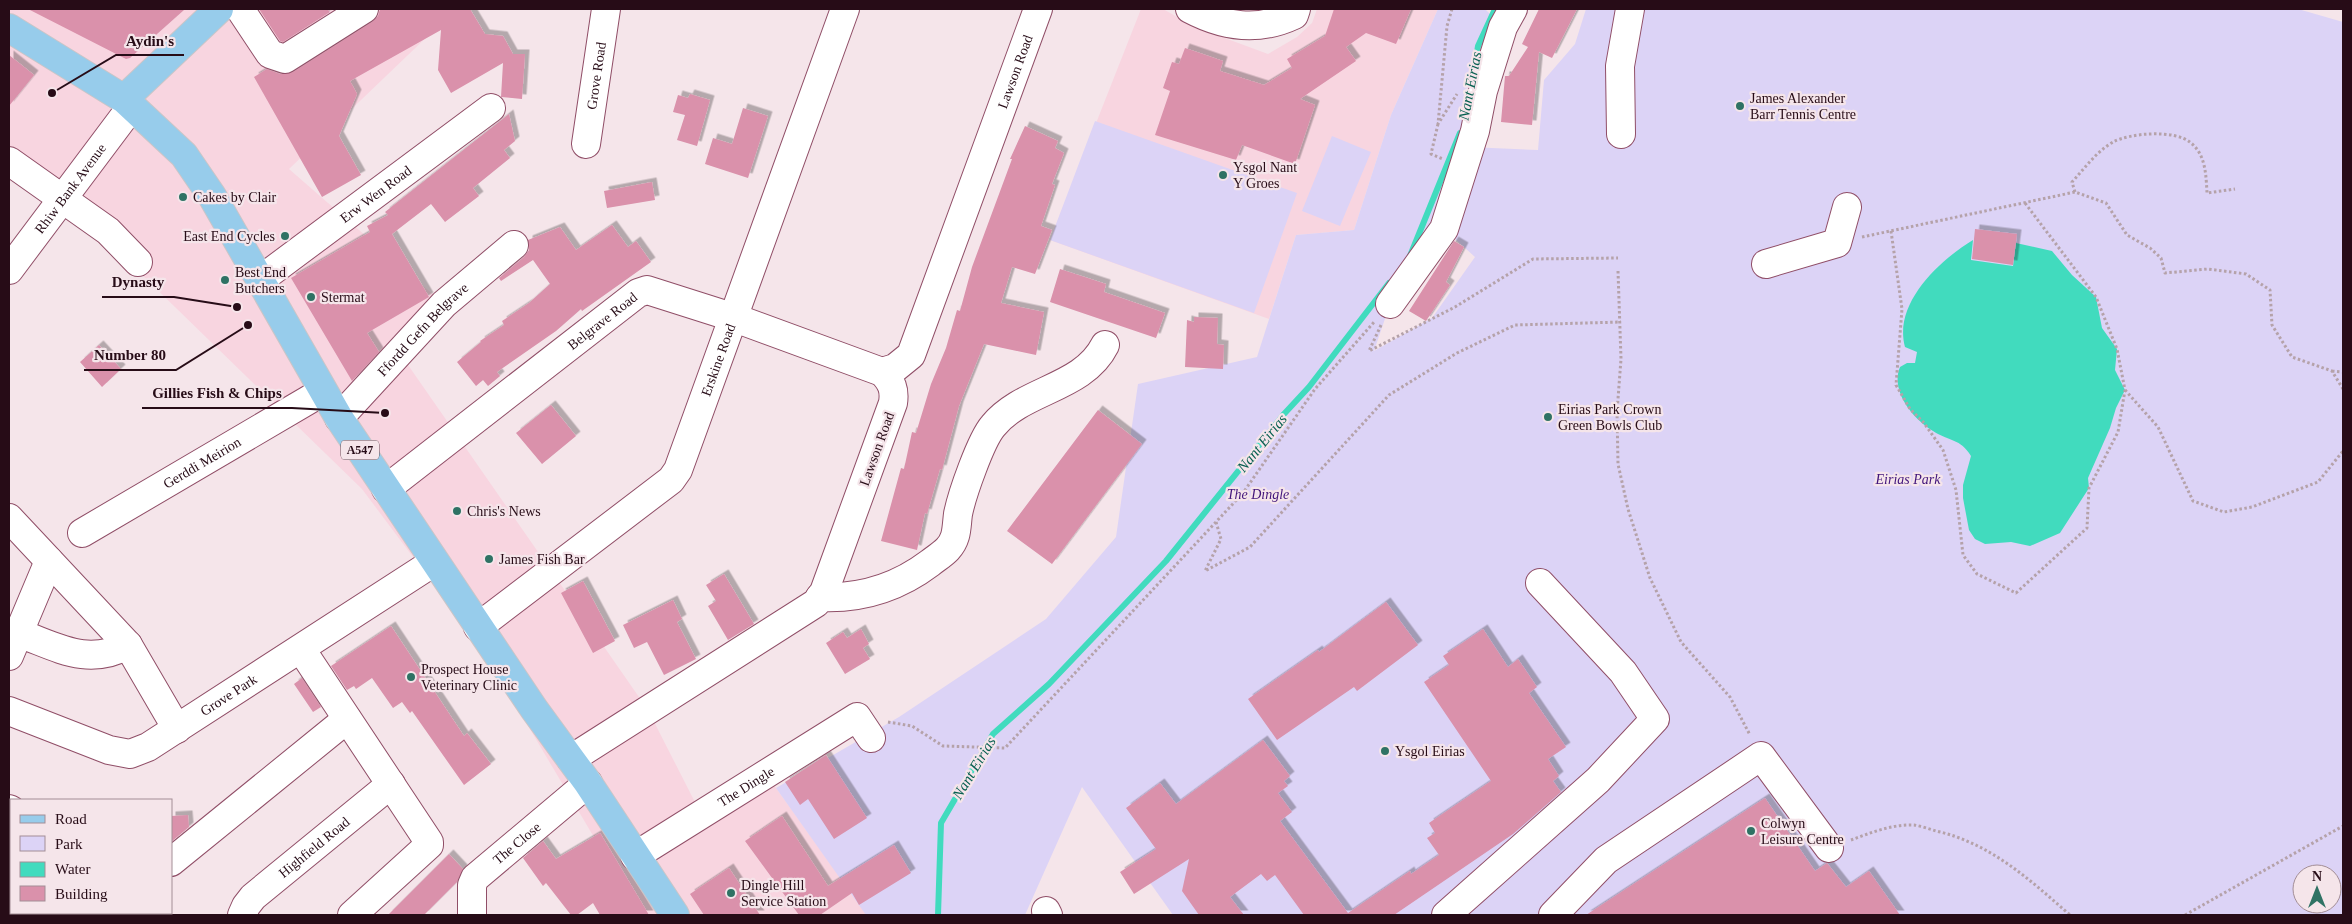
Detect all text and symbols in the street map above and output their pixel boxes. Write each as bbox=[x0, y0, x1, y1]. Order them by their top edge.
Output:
callout: Aydin's bbox=[116, 25, 184, 55]
text: Aydin's bbox=[126, 33, 174, 49]
street label: Lawson Road bbox=[995, 33, 1035, 111]
street label: Grove Road bbox=[584, 41, 609, 111]
water label: Nant Eirias bbox=[1455, 50, 1485, 123]
place label: James Alexander Barr Tennis Centre bbox=[1750, 91, 1856, 122]
marker: James Alexander Barr Tennis Centre bbox=[1734, 100, 1746, 112]
street label: Rhiw Bank Avenue bbox=[32, 140, 109, 236]
place label: Ysgol Nant Y Groes bbox=[1233, 160, 1297, 191]
street label: Erw Wen Road bbox=[337, 163, 414, 225]
marker: Ysgol Nant Y Groes bbox=[1217, 169, 1229, 181]
place label: Cakes by Clair bbox=[193, 190, 277, 205]
marker: Cakes by Clair bbox=[177, 191, 189, 203]
place label: East End Cycles bbox=[183, 229, 275, 244]
marker: East End Cycles bbox=[279, 230, 291, 242]
place label: Best End Butchers bbox=[235, 265, 286, 296]
callout: Dynasty bbox=[102, 267, 174, 297]
text: Dynasty bbox=[112, 274, 165, 290]
marker: Best End Butchers bbox=[219, 274, 231, 286]
street label: Ffordd Gefn Belgrave bbox=[374, 280, 471, 379]
street label: Belgrave Road bbox=[565, 289, 640, 352]
place label: Stermat bbox=[321, 290, 365, 305]
marker: Stermat bbox=[305, 291, 317, 303]
street label: Erskine Road bbox=[698, 322, 738, 398]
callout: Number 80 bbox=[84, 340, 176, 370]
text: Number 80 bbox=[94, 347, 166, 363]
callout: Gillies Fish & Chips bbox=[142, 378, 292, 408]
text: Gillies Fish & Chips bbox=[152, 385, 282, 401]
place label: Eirias Park Crown Green Bowls Club bbox=[1558, 402, 1662, 433]
street label: Lawson Road bbox=[857, 410, 897, 488]
water label: Nant Eirias bbox=[1233, 411, 1290, 476]
marker: Eirias Park Crown Green Bowls Club bbox=[1542, 411, 1554, 423]
street label: Gerddi Meirion bbox=[160, 434, 243, 491]
road number: A547 bbox=[341, 440, 379, 460]
park label: Eirias Park bbox=[1875, 472, 1941, 487]
park label: The Dingle bbox=[1227, 487, 1289, 502]
place label: Chris's News bbox=[467, 504, 541, 519]
marker: Chris's News bbox=[451, 505, 463, 517]
place label: James Fish Bar bbox=[499, 552, 585, 567]
marker: James Fish Bar bbox=[483, 553, 495, 565]
place label: Prospect House Veterinary Clinic bbox=[421, 662, 517, 693]
street label: Grove Park bbox=[198, 671, 260, 719]
marker: Prospect House Veterinary Clinic bbox=[405, 671, 417, 683]
water label: Nant Eirias bbox=[949, 734, 999, 803]
place label: Ysgol Eirias bbox=[1395, 744, 1465, 759]
marker: Ysgol Eirias bbox=[1379, 745, 1391, 757]
street label: The Dingle bbox=[715, 763, 777, 810]
legend bbox=[10, 799, 172, 914]
text: Road bbox=[55, 811, 87, 827]
street label: Highfield Road bbox=[276, 814, 352, 880]
place label: Colwyn Leisure Centre bbox=[1761, 816, 1844, 847]
street label: The Close bbox=[490, 819, 543, 867]
marker: Colwyn Leisure Centre bbox=[1745, 825, 1757, 837]
text: Park bbox=[55, 836, 83, 852]
text: Water bbox=[55, 861, 90, 877]
north arrow bbox=[2292, 864, 2342, 914]
text: N bbox=[2312, 869, 2322, 884]
place label: Dingle Hill Service Station bbox=[741, 878, 826, 909]
text: Building bbox=[55, 886, 108, 902]
marker: Dingle Hill Service Station bbox=[725, 887, 737, 899]

